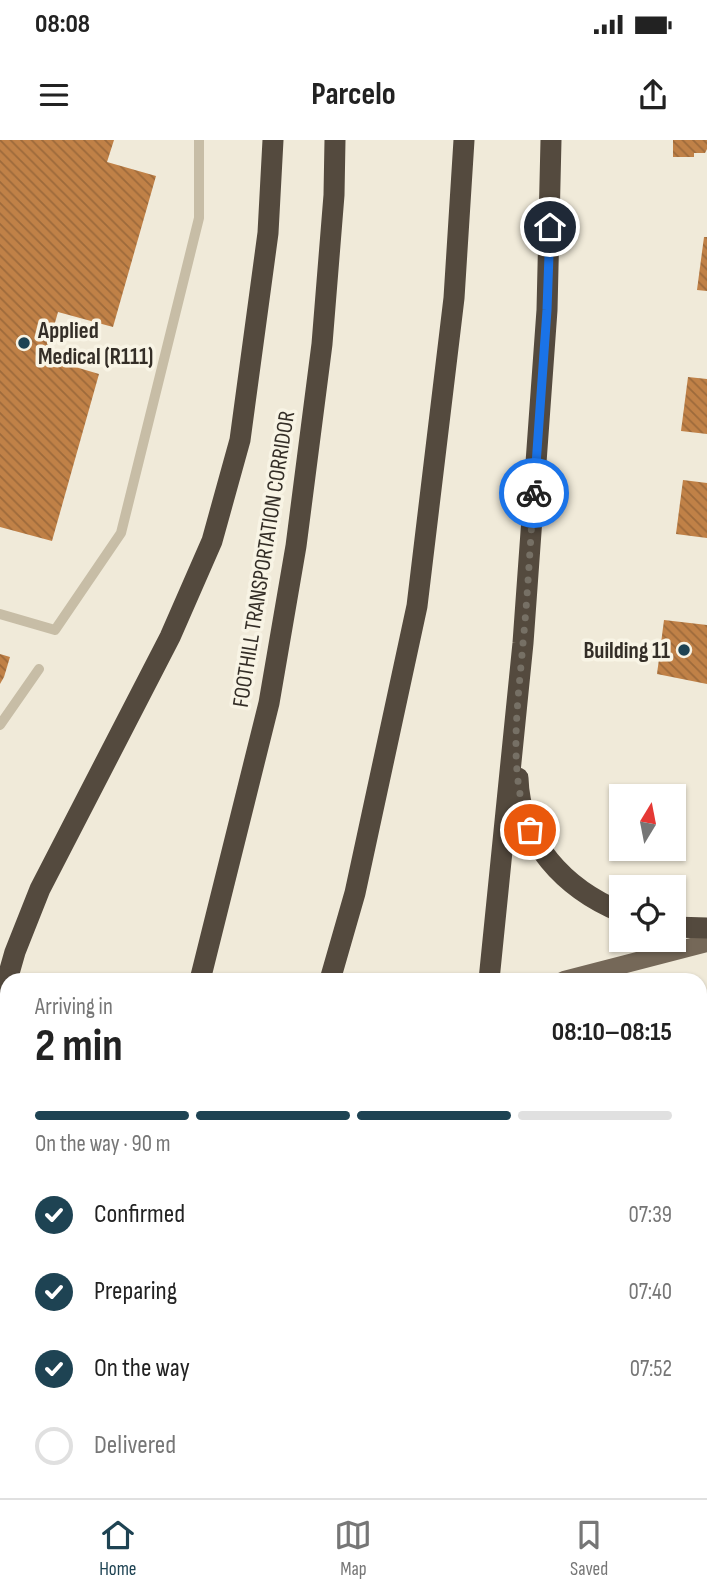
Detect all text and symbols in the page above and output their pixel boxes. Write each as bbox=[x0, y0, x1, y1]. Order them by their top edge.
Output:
text: 08:08 bbox=[35, 9, 90, 40]
text: Parcelo bbox=[311, 75, 396, 114]
icon: menu bbox=[35, 76, 73, 114]
icon: share bbox=[634, 76, 672, 114]
pin bbox=[520, 197, 580, 257]
icon: home bbox=[531, 208, 569, 246]
place label: Applied Medical (R111) bbox=[37, 317, 153, 371]
marker: Applied Medical (R111) bbox=[16, 335, 32, 351]
street label: FOOTHILL TRANSPORTATION CORRIDOR bbox=[227, 409, 301, 709]
courier bbox=[499, 458, 569, 528]
icon: bike bbox=[515, 474, 553, 512]
place label: Building 11 bbox=[583, 637, 670, 665]
marker: Building 11 bbox=[676, 642, 692, 658]
north arrow bbox=[609, 784, 686, 861]
map controls bbox=[609, 784, 686, 952]
pin bbox=[500, 800, 560, 860]
icon: bag bbox=[511, 811, 549, 849]
button: locate bbox=[609, 875, 686, 952]
text: Arriving in bbox=[35, 993, 113, 1021]
text: 08:10–08:15 bbox=[552, 1017, 672, 1048]
text: 2 min bbox=[35, 1019, 123, 1074]
text: On the way · 90 m bbox=[35, 1130, 170, 1158]
icon: check bbox=[35, 1196, 73, 1234]
text: Confirmed bbox=[94, 1199, 185, 1230]
text: 07:39 bbox=[629, 1201, 672, 1229]
icon: check bbox=[35, 1273, 73, 1311]
text: Preparing bbox=[94, 1276, 177, 1307]
text: 07:40 bbox=[629, 1278, 672, 1306]
icon: check bbox=[35, 1350, 73, 1388]
text: On the way bbox=[94, 1353, 190, 1384]
text: 07:52 bbox=[630, 1355, 672, 1383]
text: Delivered bbox=[94, 1430, 176, 1461]
tab: Home bbox=[99, 1516, 137, 1581]
tab: Map bbox=[334, 1516, 372, 1581]
tab: Saved bbox=[570, 1516, 608, 1581]

